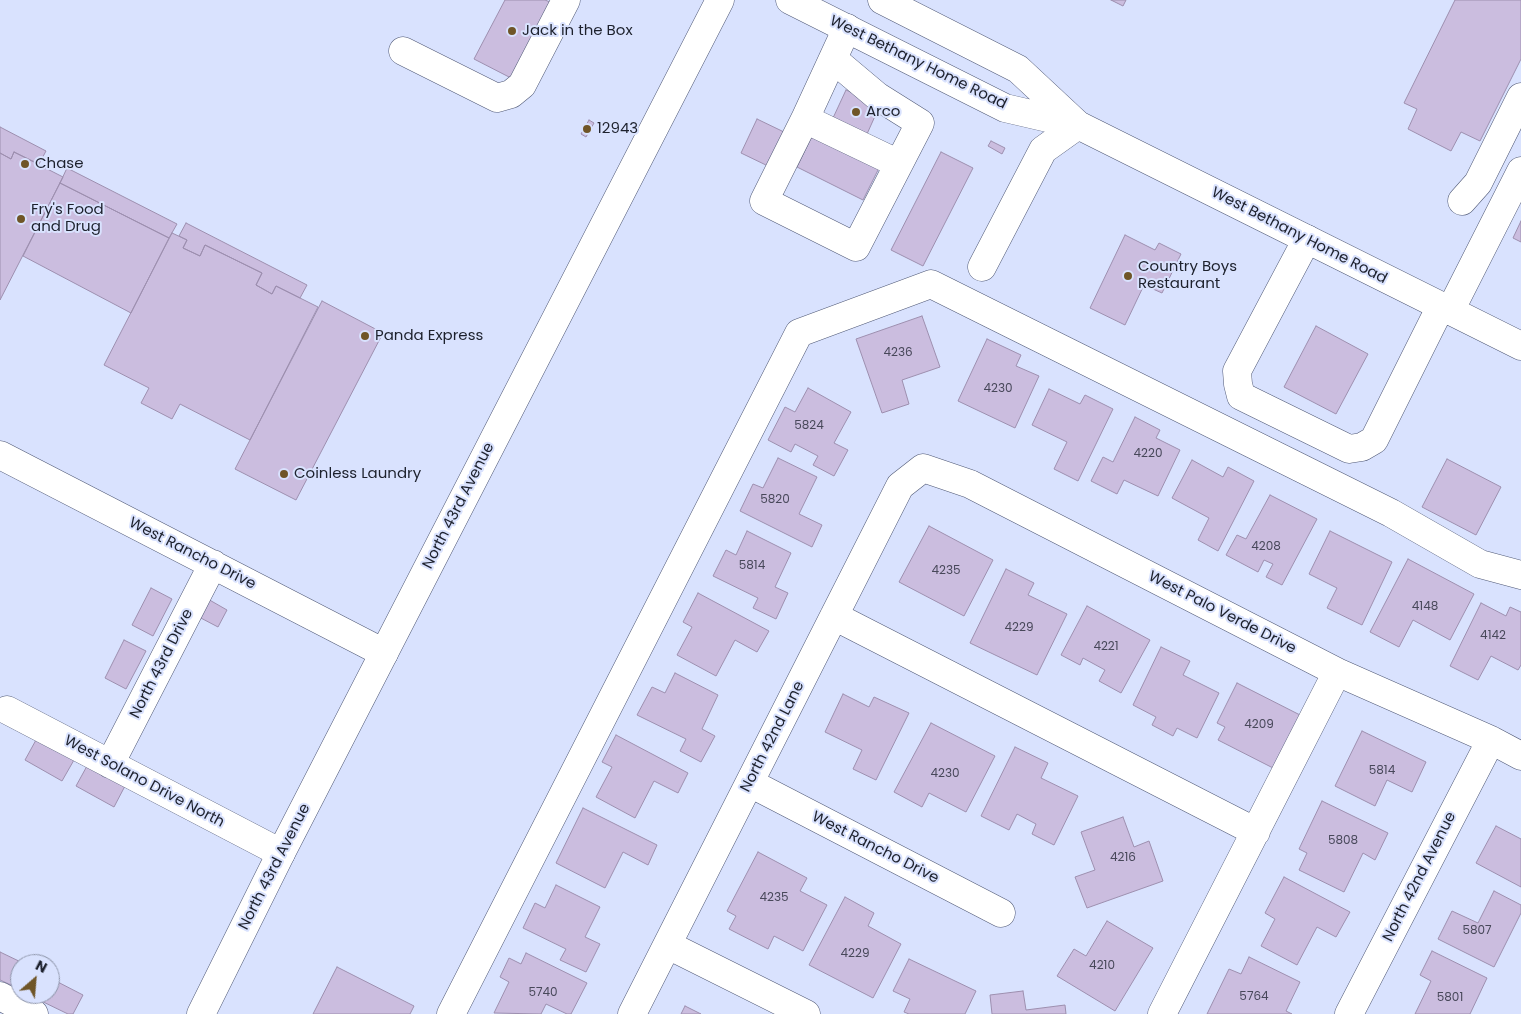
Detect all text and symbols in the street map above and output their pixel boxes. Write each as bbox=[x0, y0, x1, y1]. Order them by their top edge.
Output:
street label: West Bethany Home Road bbox=[827, 12, 1009, 114]
place label: Jack in the Box bbox=[522, 22, 633, 40]
marker: Jack in the Box bbox=[506, 25, 518, 37]
place label: Arco bbox=[866, 103, 900, 121]
marker: Arco bbox=[850, 106, 862, 118]
place label: 12943 bbox=[597, 120, 638, 138]
marker: 12943 bbox=[581, 123, 593, 135]
place label: Chase bbox=[35, 155, 83, 173]
marker: Chase bbox=[19, 158, 31, 170]
street label: West Bethany Home Road bbox=[1208, 184, 1390, 288]
place label: Fry's Food and Drug bbox=[31, 201, 104, 236]
marker: Fry's Food and Drug bbox=[15, 213, 27, 225]
place label: Country Boys Restaurant bbox=[1138, 258, 1237, 293]
marker: Country Boys Restaurant bbox=[1122, 270, 1134, 282]
place label: Panda Express bbox=[375, 327, 483, 345]
marker: Panda Express bbox=[359, 330, 371, 342]
house number: 4236 bbox=[883, 346, 913, 360]
house number: 4230 bbox=[983, 382, 1013, 396]
house number: 5824 bbox=[794, 419, 824, 433]
street label: North 43rd Avenue bbox=[419, 440, 499, 572]
house number: 4220 bbox=[1134, 447, 1162, 461]
place label: Coinless Laundry bbox=[294, 465, 421, 483]
marker: Coinless Laundry bbox=[278, 468, 290, 480]
house number: 5820 bbox=[760, 493, 790, 507]
street label: West Rancho Drive bbox=[126, 514, 258, 594]
house number: 4208 bbox=[1251, 540, 1281, 554]
house number: 5814 bbox=[739, 559, 765, 573]
house number: 4235 bbox=[931, 564, 961, 578]
street label: West Palo Verde Drive bbox=[1145, 568, 1299, 658]
house number: 4148 bbox=[1412, 600, 1438, 614]
street label: North 43rd Drive bbox=[127, 606, 197, 722]
house number: 4229 bbox=[1005, 621, 1033, 635]
house number: 4142 bbox=[1480, 629, 1506, 643]
house number: 4221 bbox=[1093, 640, 1119, 654]
street label: North 42nd Lane bbox=[737, 679, 809, 795]
house number: 4209 bbox=[1244, 718, 1274, 732]
street label: West Solano Drive North bbox=[61, 732, 227, 832]
house number: 5814 bbox=[1369, 764, 1395, 778]
house number: 4230 bbox=[930, 767, 960, 781]
street label: North 43rd Avenue bbox=[235, 801, 315, 933]
street label: West Rancho Drive bbox=[809, 808, 941, 888]
street label: North 42nd Avenue bbox=[1380, 809, 1460, 945]
house number: 5808 bbox=[1328, 834, 1358, 848]
house number: 4216 bbox=[1110, 851, 1136, 865]
house number: 4235 bbox=[759, 891, 789, 905]
house number: 5807 bbox=[1462, 924, 1492, 938]
house number: 4229 bbox=[841, 947, 869, 961]
north arrow bbox=[10, 954, 60, 1004]
text: N bbox=[32, 955, 51, 978]
house number: 4210 bbox=[1089, 959, 1115, 973]
house number: 5740 bbox=[528, 986, 558, 1000]
house number: 5764 bbox=[1239, 990, 1269, 1004]
house number: 5801 bbox=[1437, 991, 1463, 1005]

